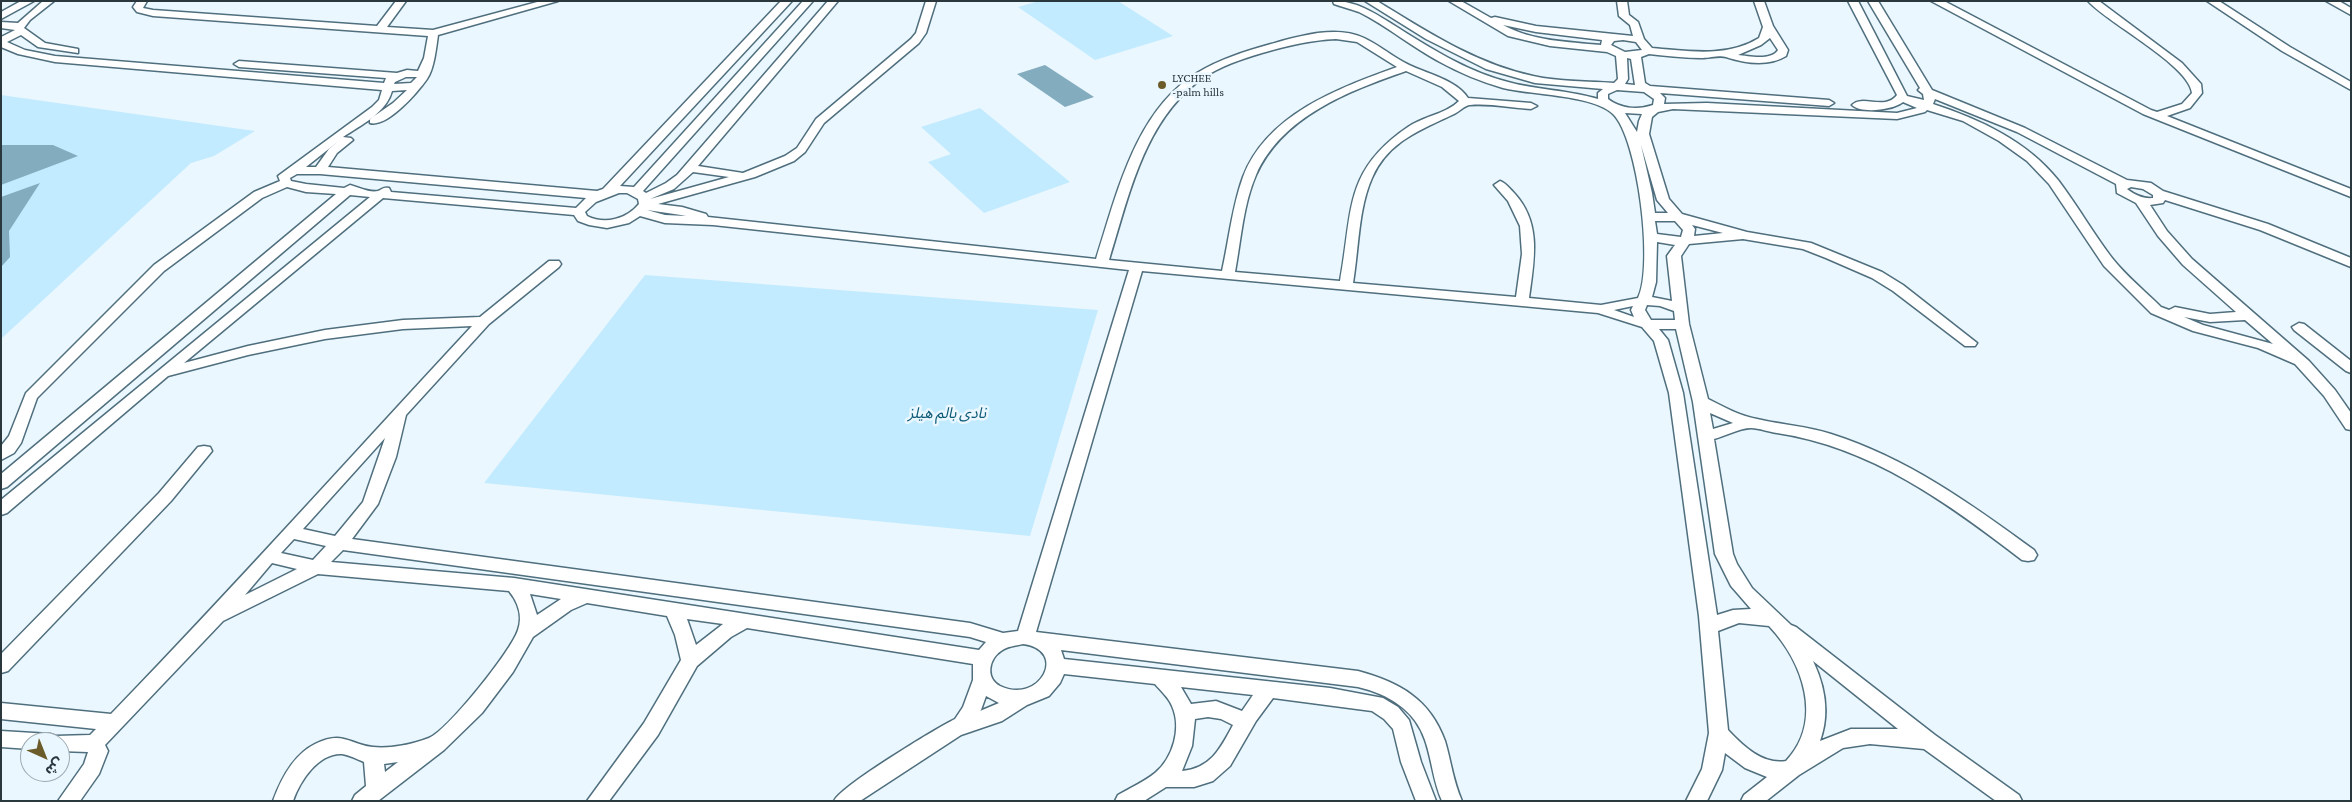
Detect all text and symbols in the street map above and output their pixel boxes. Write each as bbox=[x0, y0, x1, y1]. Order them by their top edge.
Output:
place label: LYCHEE -palm hills bbox=[1172, 71, 1224, 99]
marker: LYCHEE -palm hills bbox=[1156, 79, 1168, 91]
park label: نادى بالم هيلز bbox=[908, 404, 986, 422]
north arrow bbox=[20, 732, 70, 782]
text: ش bbox=[42, 755, 67, 779]

